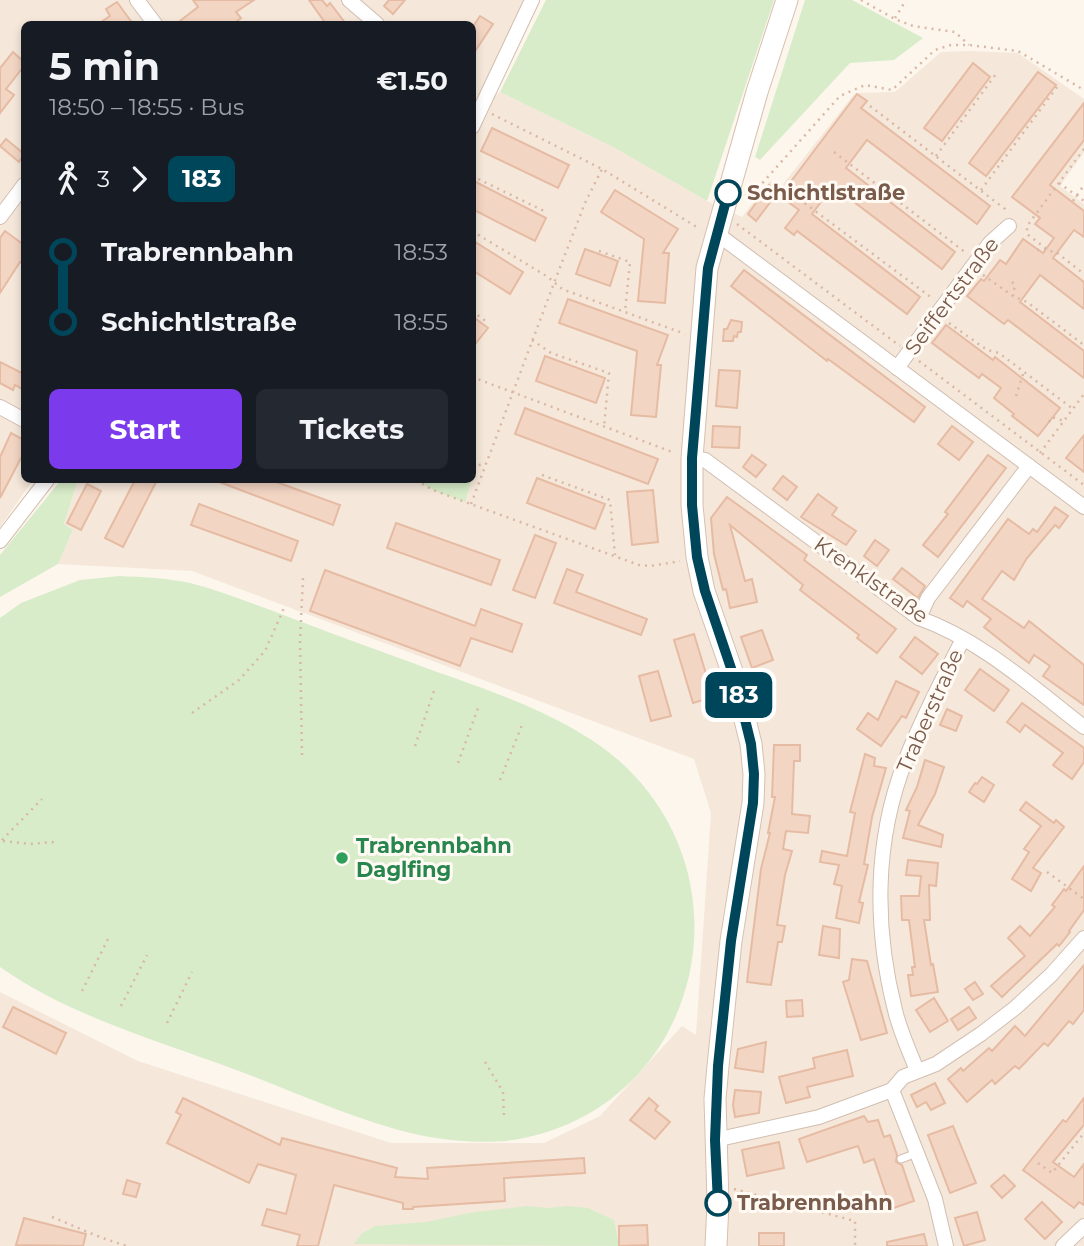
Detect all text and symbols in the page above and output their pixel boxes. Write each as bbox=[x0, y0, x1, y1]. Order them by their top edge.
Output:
text: 5 min bbox=[49, 43, 160, 90]
text: €1.50 bbox=[377, 65, 448, 97]
text: 18:50 – 18:55 · Bus bbox=[49, 93, 244, 121]
icon: walk bbox=[49, 160, 87, 198]
icon: forward bbox=[120, 160, 158, 198]
text: 183 bbox=[182, 164, 221, 193]
text: 3 bbox=[97, 165, 110, 193]
marker: Schichtlstraße bbox=[715, 180, 741, 206]
place label: Schichtlstraße bbox=[747, 180, 905, 205]
street label: Seiffertstraße bbox=[899, 232, 1004, 359]
text: Trabrennbahn bbox=[101, 236, 294, 268]
text: 18:53 bbox=[394, 238, 448, 266]
text: Schichtlstraße bbox=[101, 306, 297, 338]
text: 18:55 bbox=[394, 308, 448, 336]
button: Start bbox=[49, 389, 242, 469]
button: Tickets bbox=[256, 389, 448, 469]
street label: Krenklstraße bbox=[809, 531, 933, 628]
street label: Traberstraße bbox=[891, 645, 968, 776]
line badge: 183 bbox=[699, 672, 779, 718]
text: 183 bbox=[719, 680, 759, 709]
place label: Trabrennbahn Daglfing bbox=[356, 833, 512, 882]
marker: Trabrennbahn Daglfing bbox=[334, 850, 350, 866]
marker: Trabrennbahn bbox=[705, 1190, 731, 1216]
place label: Trabrennbahn bbox=[737, 1190, 893, 1215]

